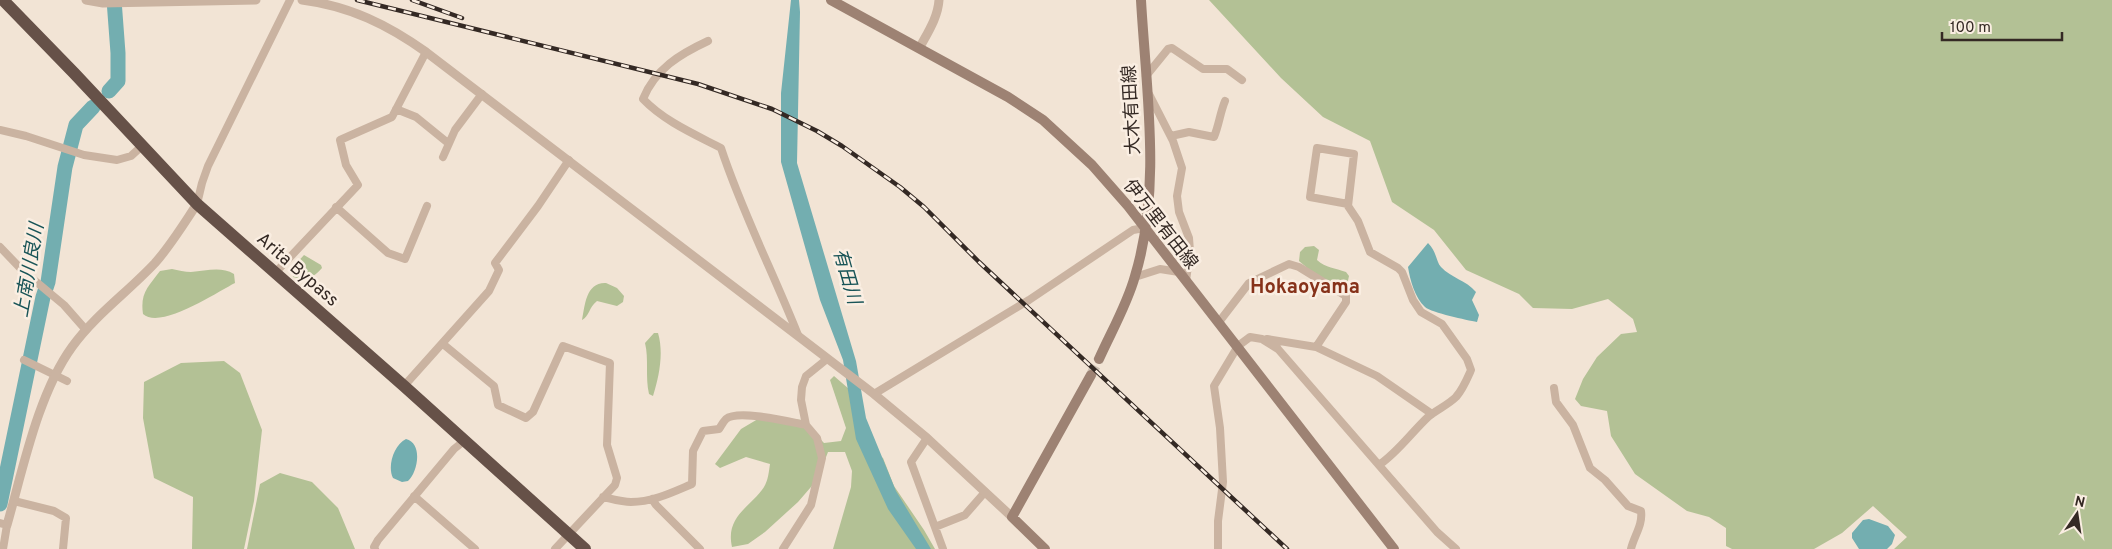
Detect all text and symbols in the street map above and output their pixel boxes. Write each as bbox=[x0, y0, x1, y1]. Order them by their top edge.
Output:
scale bar bbox=[1942, 10, 2062, 42]
text: 100 m bbox=[1950, 19, 1991, 38]
street label: 大木有田線 bbox=[1119, 64, 1146, 155]
street label: 伊万里有田線 bbox=[1118, 175, 1202, 275]
water label: 上南川良川 bbox=[10, 220, 50, 319]
street label: Arita Bypass bbox=[251, 228, 343, 312]
water label: 有田川 bbox=[827, 246, 866, 309]
district label: Hokaoyama bbox=[1250, 275, 1360, 301]
north arrow bbox=[2052, 489, 2102, 539]
text: N bbox=[2073, 493, 2086, 512]

